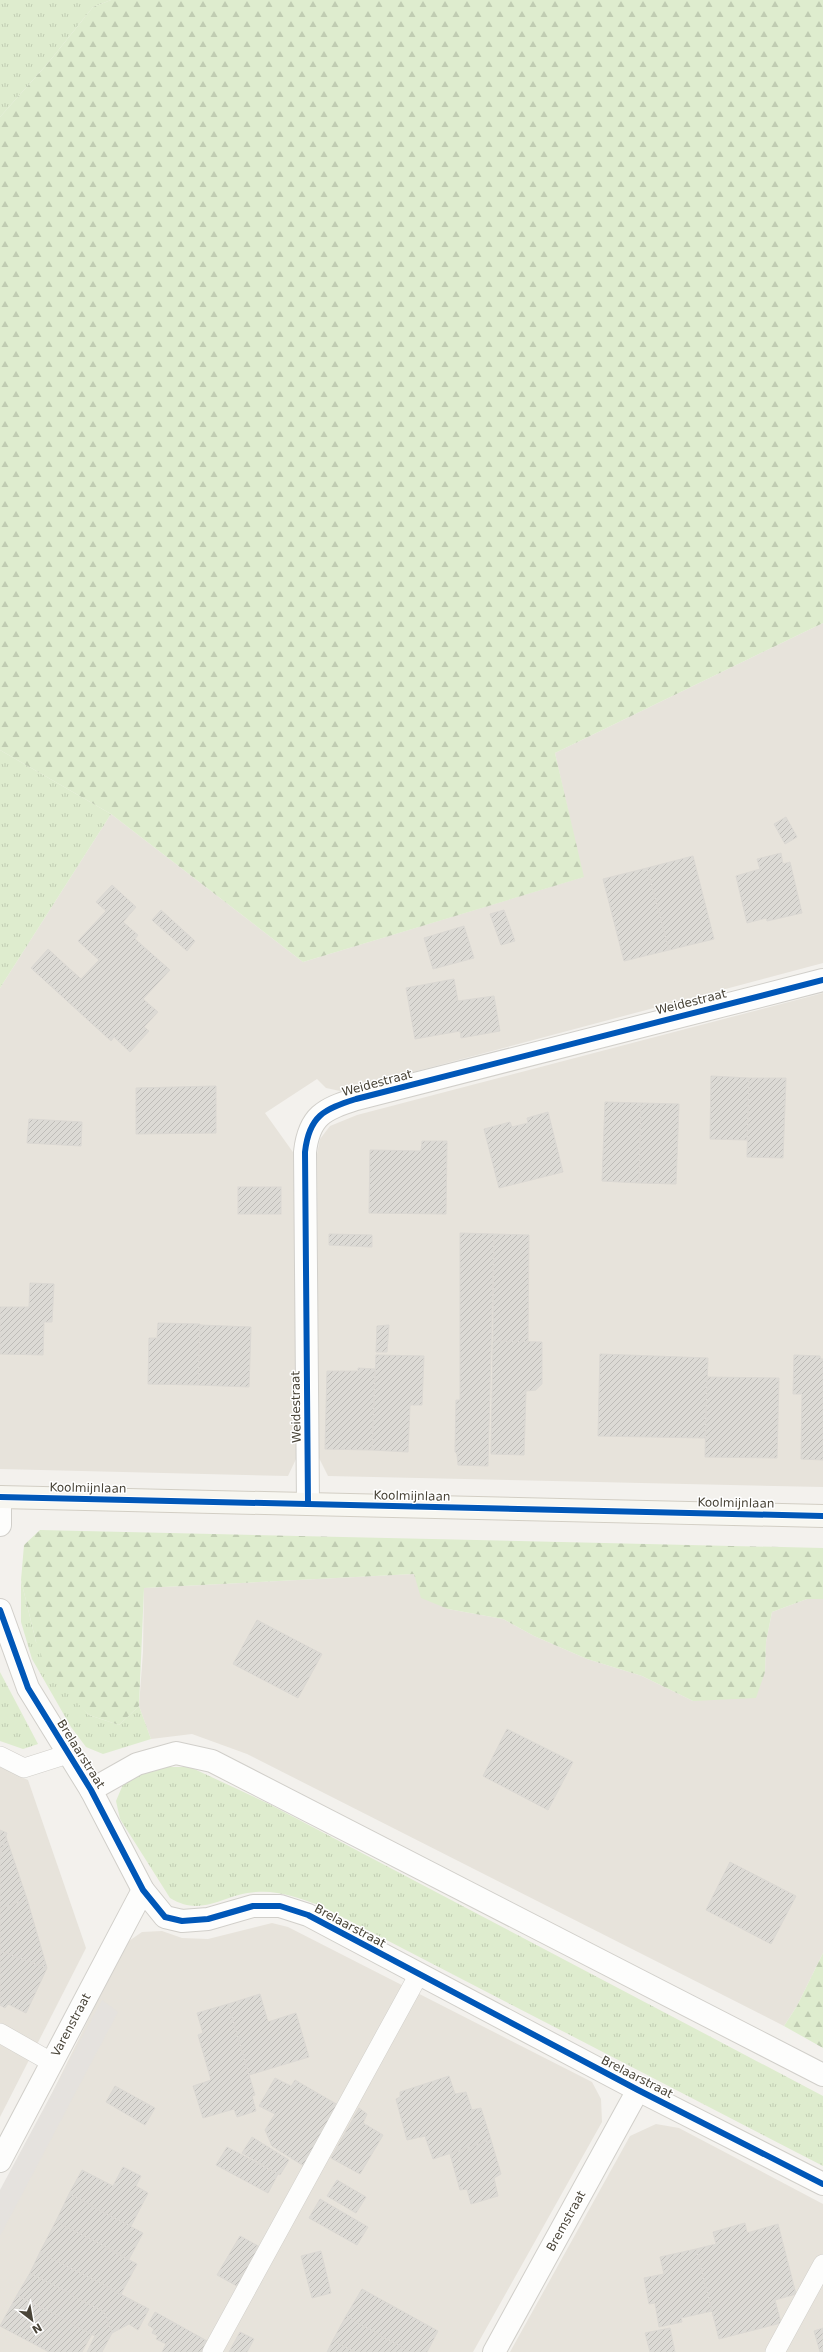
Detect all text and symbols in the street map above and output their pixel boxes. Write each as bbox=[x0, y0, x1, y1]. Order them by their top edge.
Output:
street label: Weidestraat bbox=[654, 986, 728, 1018]
street label: Weidestraat bbox=[340, 1067, 414, 1099]
street label: Weidestraat bbox=[288, 1371, 304, 1443]
street label: Koolmijnlaan bbox=[49, 1480, 127, 1496]
street label: Koolmijnlaan bbox=[373, 1488, 451, 1504]
street label: Koolmijnlaan bbox=[697, 1495, 775, 1511]
street label: Brelaarstraat bbox=[54, 1717, 108, 1791]
street label: Brelaarstraat bbox=[312, 1901, 388, 1951]
street label: Varenstraat bbox=[48, 1991, 94, 2059]
street label: Brelaarstraat bbox=[599, 2053, 675, 2101]
street label: Bremstraat bbox=[544, 2188, 589, 2254]
north arrow bbox=[12, 2300, 52, 2340]
text: N bbox=[30, 2320, 44, 2336]

